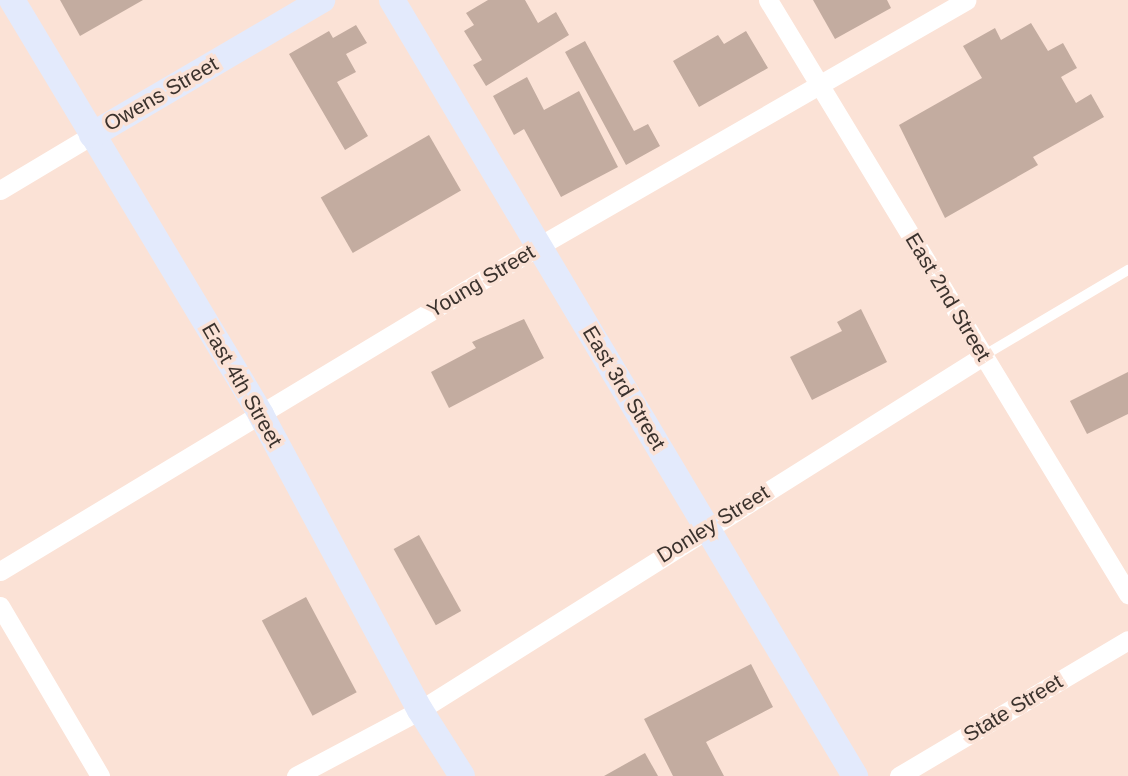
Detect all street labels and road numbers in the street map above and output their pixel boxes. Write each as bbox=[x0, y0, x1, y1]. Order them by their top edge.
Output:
street label: Owens Street bbox=[100, 51, 222, 137]
street label: East 2nd Street bbox=[900, 228, 996, 366]
street label: Young Street bbox=[423, 239, 539, 323]
street label: East 4th Street bbox=[196, 319, 288, 451]
street label: East 3rd Street bbox=[577, 321, 671, 455]
street label: Donley Street bbox=[652, 480, 774, 568]
street label: State Street bbox=[959, 669, 1067, 747]

